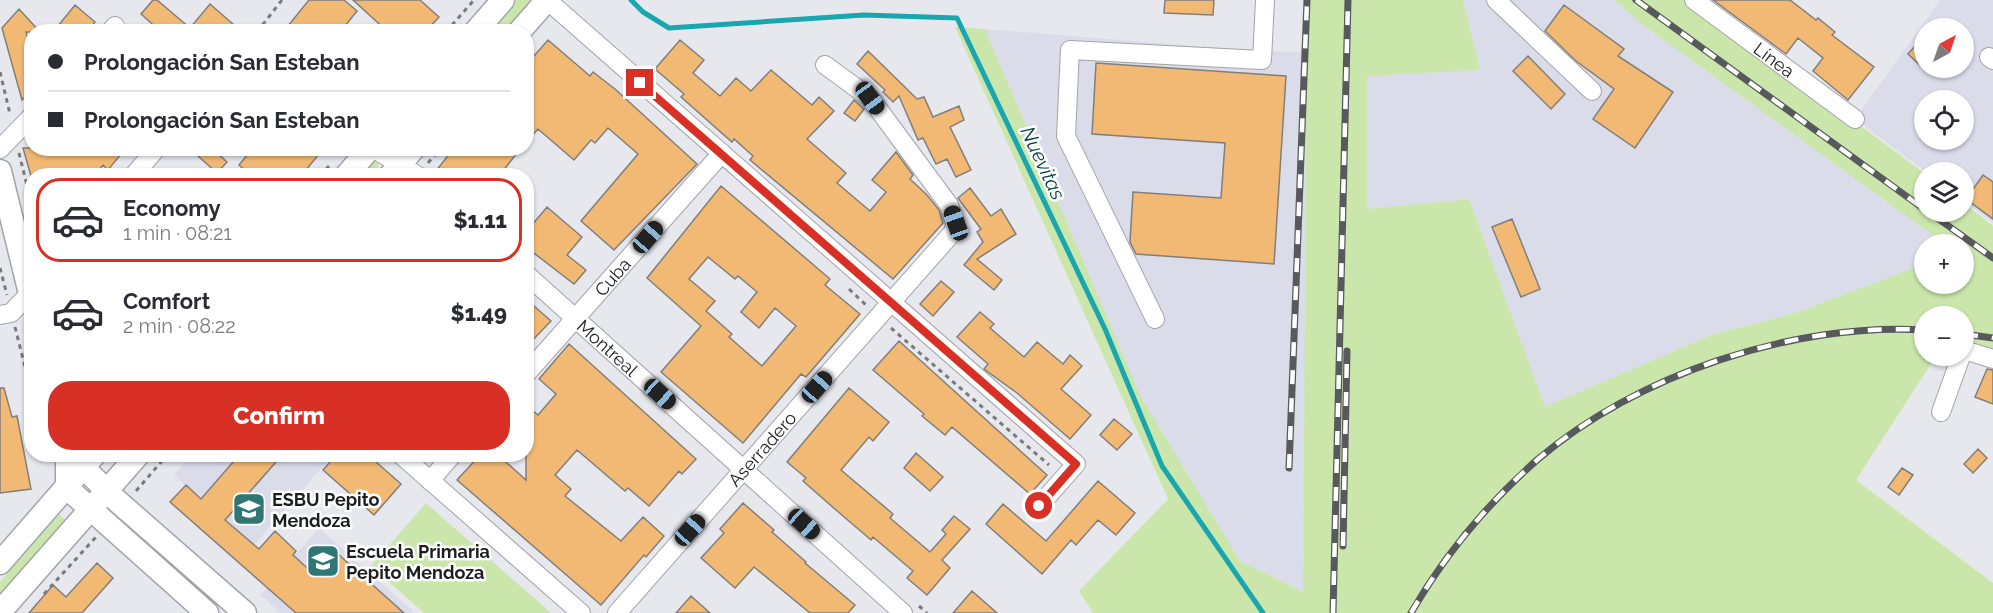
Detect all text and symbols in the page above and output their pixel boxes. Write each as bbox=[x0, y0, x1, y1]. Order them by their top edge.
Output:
north arrow bbox=[1914, 18, 1974, 78]
map controls bbox=[1914, 18, 1974, 366]
street label: Línea bbox=[1750, 38, 1799, 81]
text: Prolongación San Esteban bbox=[84, 49, 359, 75]
route end bbox=[626, 69, 653, 96]
car bbox=[852, 78, 888, 118]
button: locate bbox=[1914, 90, 1974, 150]
text: Prolongación San Esteban bbox=[84, 107, 359, 133]
water label: Nuevitas bbox=[1016, 122, 1071, 204]
button: layers bbox=[1914, 162, 1974, 222]
icon: car bbox=[51, 193, 105, 247]
text: Economy bbox=[123, 195, 221, 221]
car bbox=[941, 203, 971, 243]
text: $1.11 bbox=[453, 207, 507, 233]
car bbox=[629, 218, 667, 256]
text: 1 min · 08:21 bbox=[123, 221, 232, 245]
button: + bbox=[1914, 234, 1974, 294]
street label: Cuba bbox=[590, 253, 635, 300]
icon: car bbox=[51, 286, 105, 340]
text: Comfort bbox=[123, 288, 210, 314]
text: $1.49 bbox=[451, 300, 507, 326]
button: − bbox=[1914, 306, 1974, 366]
text: 2 min · 08:22 bbox=[123, 314, 236, 338]
street label: Montreal bbox=[573, 315, 642, 380]
car bbox=[798, 368, 836, 406]
car bbox=[641, 375, 679, 413]
button: Confirm bbox=[48, 381, 510, 450]
street label: Aserradero bbox=[723, 407, 800, 490]
place label: ESBU Pepito Mendoza bbox=[272, 489, 380, 531]
school or university icon: ESBU Pepito Mendoza bbox=[231, 491, 267, 527]
route start bbox=[1025, 492, 1052, 519]
car bbox=[785, 505, 823, 543]
car bbox=[671, 511, 709, 549]
place label: Escuela Primaria Pepito Mendoza bbox=[346, 541, 490, 583]
school or university icon: Escuela Primaria Pepito Mendoza bbox=[305, 543, 341, 579]

